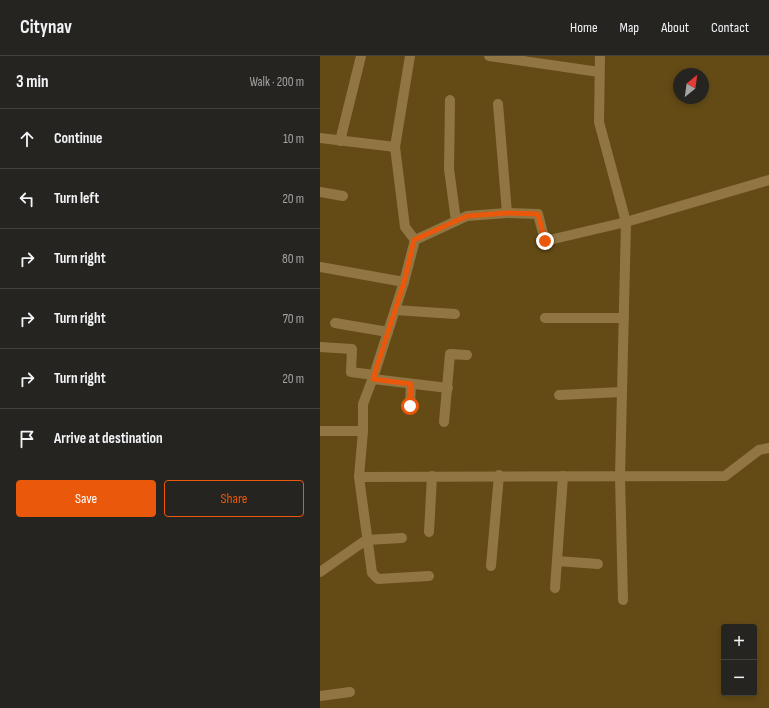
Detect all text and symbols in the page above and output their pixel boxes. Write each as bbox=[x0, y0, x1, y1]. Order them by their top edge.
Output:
text: Citynav bbox=[20, 16, 72, 39]
text: Home bbox=[570, 19, 598, 36]
text: Map bbox=[620, 19, 639, 36]
text: About bbox=[661, 19, 689, 36]
text: Contact bbox=[711, 19, 749, 36]
north arrow bbox=[673, 68, 709, 104]
text: 3 min bbox=[16, 72, 49, 92]
text: Walk · 200 m bbox=[249, 74, 304, 90]
icon: ahead bbox=[16, 128, 38, 150]
text: Continue bbox=[54, 129, 103, 148]
text: 10 m bbox=[283, 131, 304, 147]
icon: left bbox=[16, 188, 38, 210]
text: Turn left bbox=[54, 189, 99, 208]
text: 20 m bbox=[282, 191, 304, 207]
route end bbox=[536, 232, 554, 250]
icon: right bbox=[16, 248, 38, 270]
text: Turn right bbox=[54, 249, 106, 268]
text: 80 m bbox=[282, 251, 304, 267]
icon: right bbox=[16, 308, 38, 330]
text: Turn right bbox=[54, 309, 106, 328]
text: 70 m bbox=[283, 311, 304, 327]
icon: right bbox=[16, 368, 38, 390]
text: Turn right bbox=[54, 369, 106, 388]
text: 20 m bbox=[282, 371, 304, 387]
route start bbox=[401, 397, 419, 415]
icon: arrive bbox=[16, 428, 38, 450]
text: Arrive at destination bbox=[54, 429, 163, 448]
button: Save bbox=[16, 480, 156, 517]
button: Share bbox=[164, 480, 304, 517]
map controls bbox=[721, 624, 757, 696]
button: + bbox=[721, 624, 757, 660]
button: − bbox=[721, 660, 757, 696]

